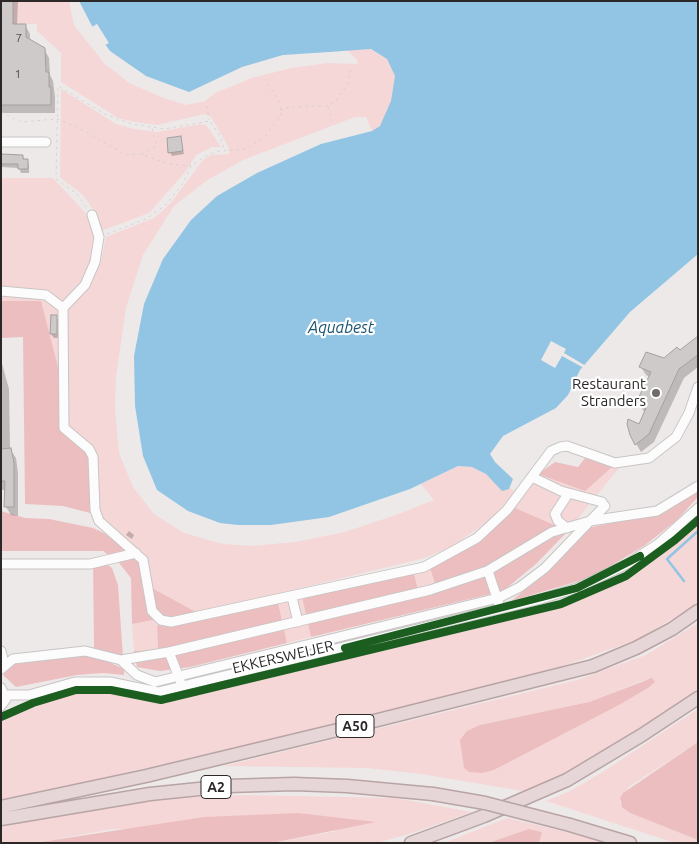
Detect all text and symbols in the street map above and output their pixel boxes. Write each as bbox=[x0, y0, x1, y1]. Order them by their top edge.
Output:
house number: 7 bbox=[16, 31, 22, 45]
house number: 1 bbox=[15, 67, 21, 81]
water label: Aquabest bbox=[308, 318, 374, 338]
place label: Restaurant Stranders bbox=[572, 375, 646, 410]
marker: Restaurant Stranders bbox=[650, 387, 662, 399]
street label: EKKERSWEIJER bbox=[231, 637, 335, 677]
road number: A50 bbox=[336, 714, 374, 738]
road number: A2 bbox=[201, 776, 231, 799]

